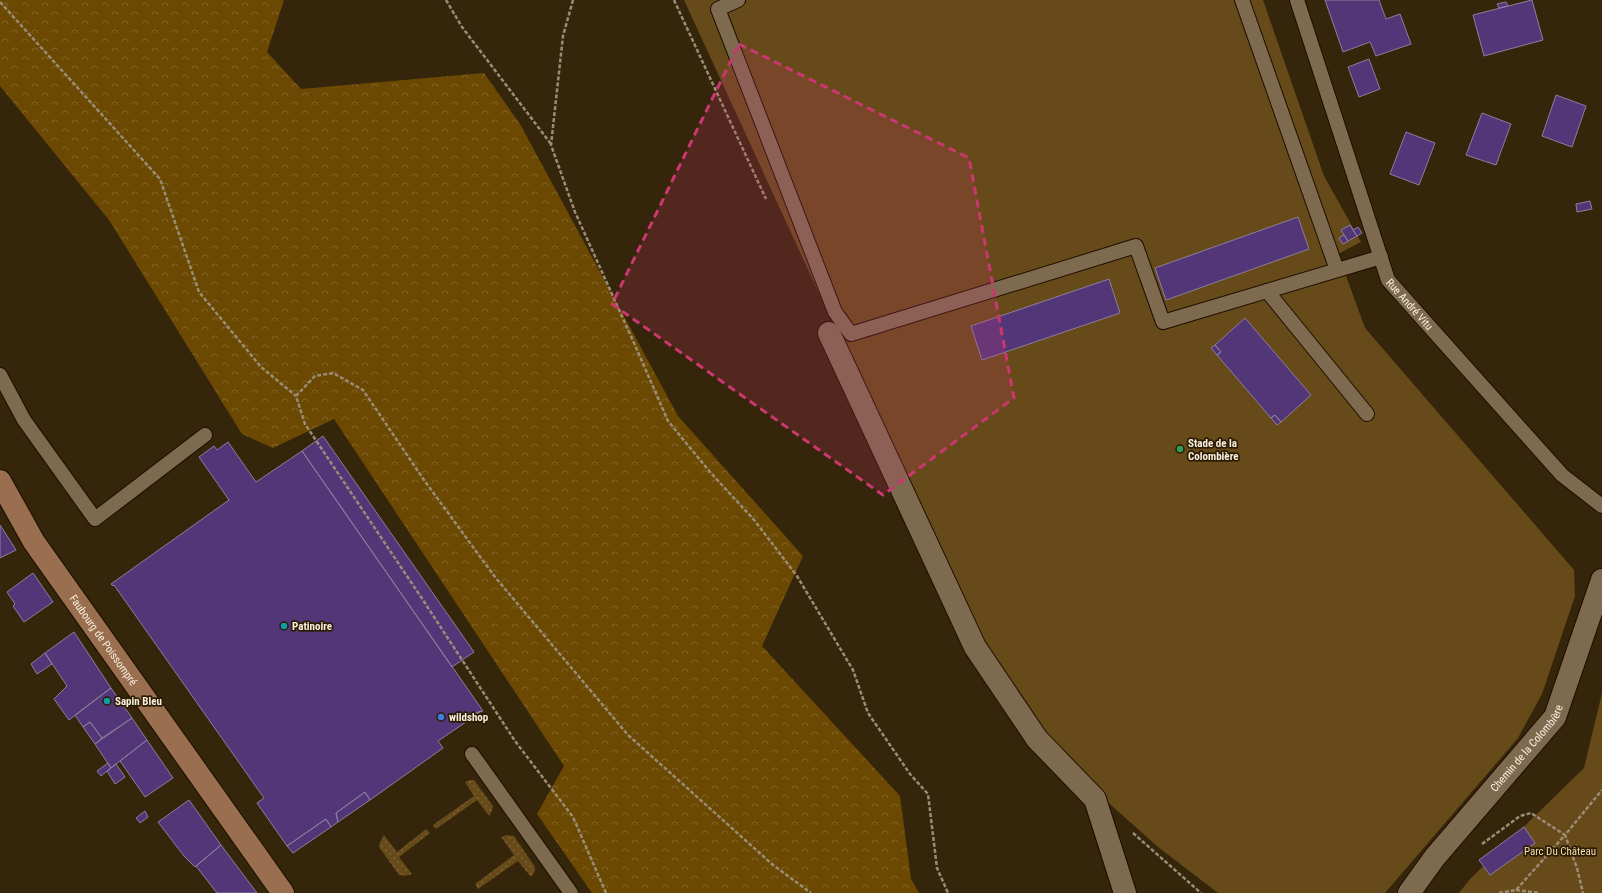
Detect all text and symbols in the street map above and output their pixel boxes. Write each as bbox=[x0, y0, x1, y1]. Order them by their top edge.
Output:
street label: Rue André Vitu bbox=[1383, 276, 1436, 333]
place label: Stade de la Colombière bbox=[1188, 437, 1238, 463]
marker: Stade de la Colombière bbox=[1175, 444, 1185, 454]
street label: Faubourg de Poissompré bbox=[67, 592, 140, 688]
place label: Patinoire bbox=[292, 620, 332, 633]
marker: Patinoire bbox=[279, 621, 289, 631]
place label: Sapin Bleu bbox=[115, 695, 162, 708]
marker: Sapin Bleu bbox=[102, 696, 112, 706]
street label: Chemin de la Colombière bbox=[1488, 703, 1566, 795]
place label: wildshop bbox=[449, 711, 489, 724]
marker: wildshop bbox=[436, 712, 446, 722]
park label: Parc Du Château bbox=[1524, 845, 1596, 858]

